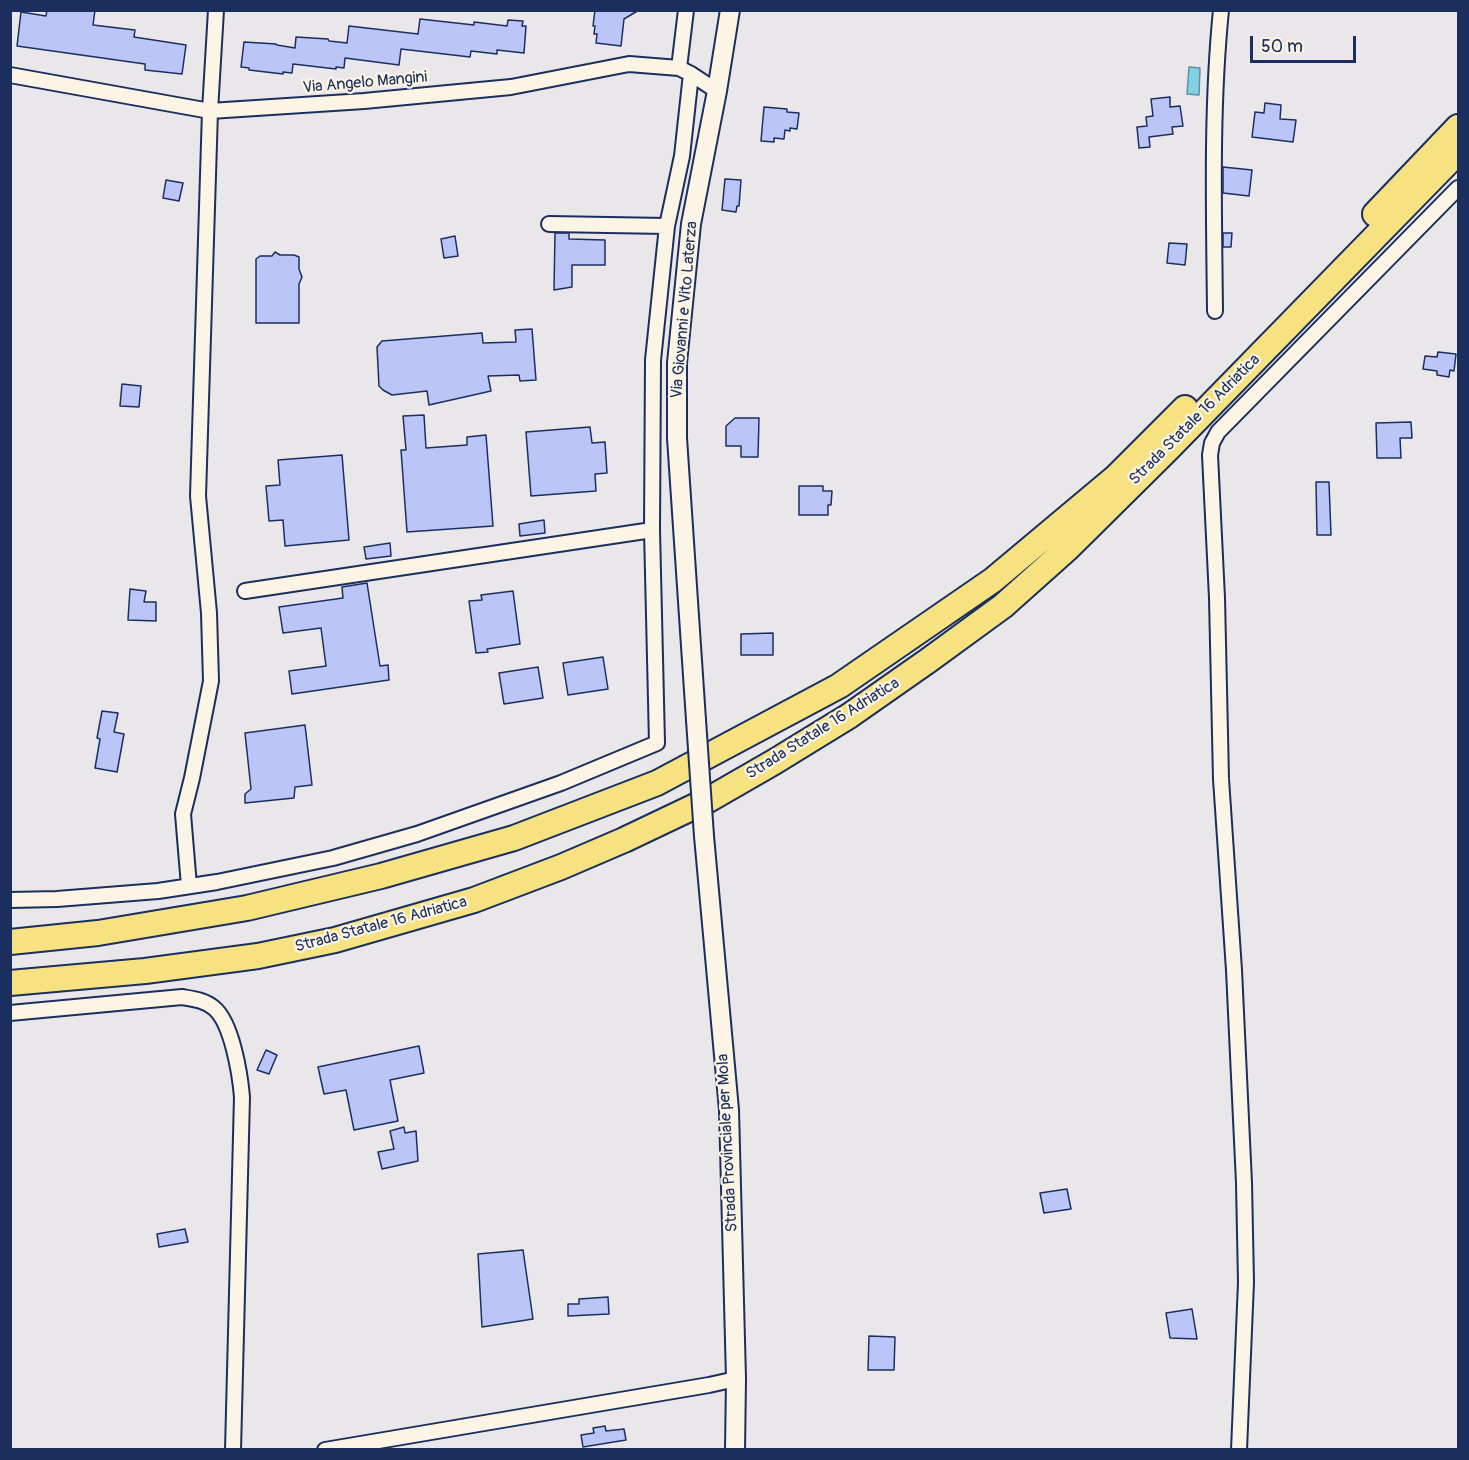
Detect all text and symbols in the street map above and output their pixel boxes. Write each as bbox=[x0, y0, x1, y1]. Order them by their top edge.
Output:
scale bar bbox=[1253, 24, 1360, 62]
text: 50 m bbox=[1261, 35, 1303, 58]
street label: Via Angelo Mangini bbox=[302, 68, 428, 98]
street label: Via Giovanni e Vito Laterza bbox=[668, 220, 702, 400]
street label: Strada Statale 16 Adriatica bbox=[1126, 351, 1264, 489]
street label: Strada Statale 16 Adriatica bbox=[743, 674, 903, 784]
street label: Strada Statale 16 Adriatica bbox=[293, 893, 469, 957]
street label: Strada Provinciale per Mola bbox=[714, 1053, 742, 1233]

